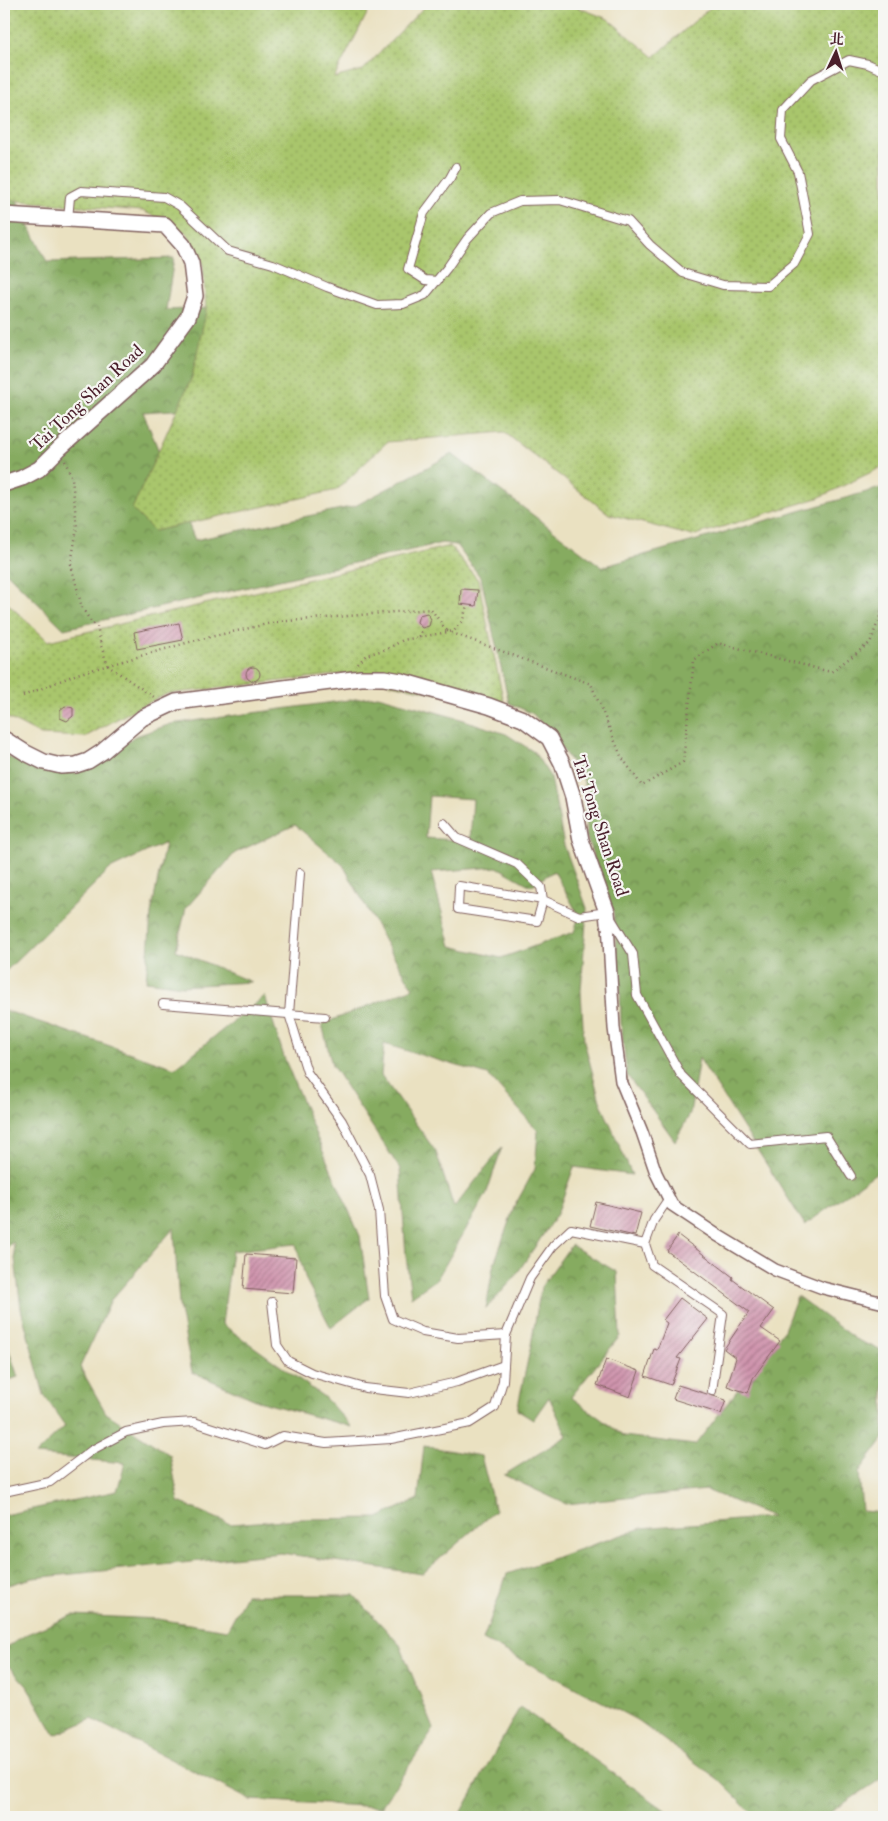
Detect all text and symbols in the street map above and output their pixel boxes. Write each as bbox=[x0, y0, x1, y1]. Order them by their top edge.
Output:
north arrow bbox=[810, 28, 860, 78]
text: 北 bbox=[829, 31, 844, 48]
street label: Tai Tong Shan Road bbox=[26, 340, 149, 456]
street label: Tai Tong Shan Road bbox=[566, 753, 634, 899]

